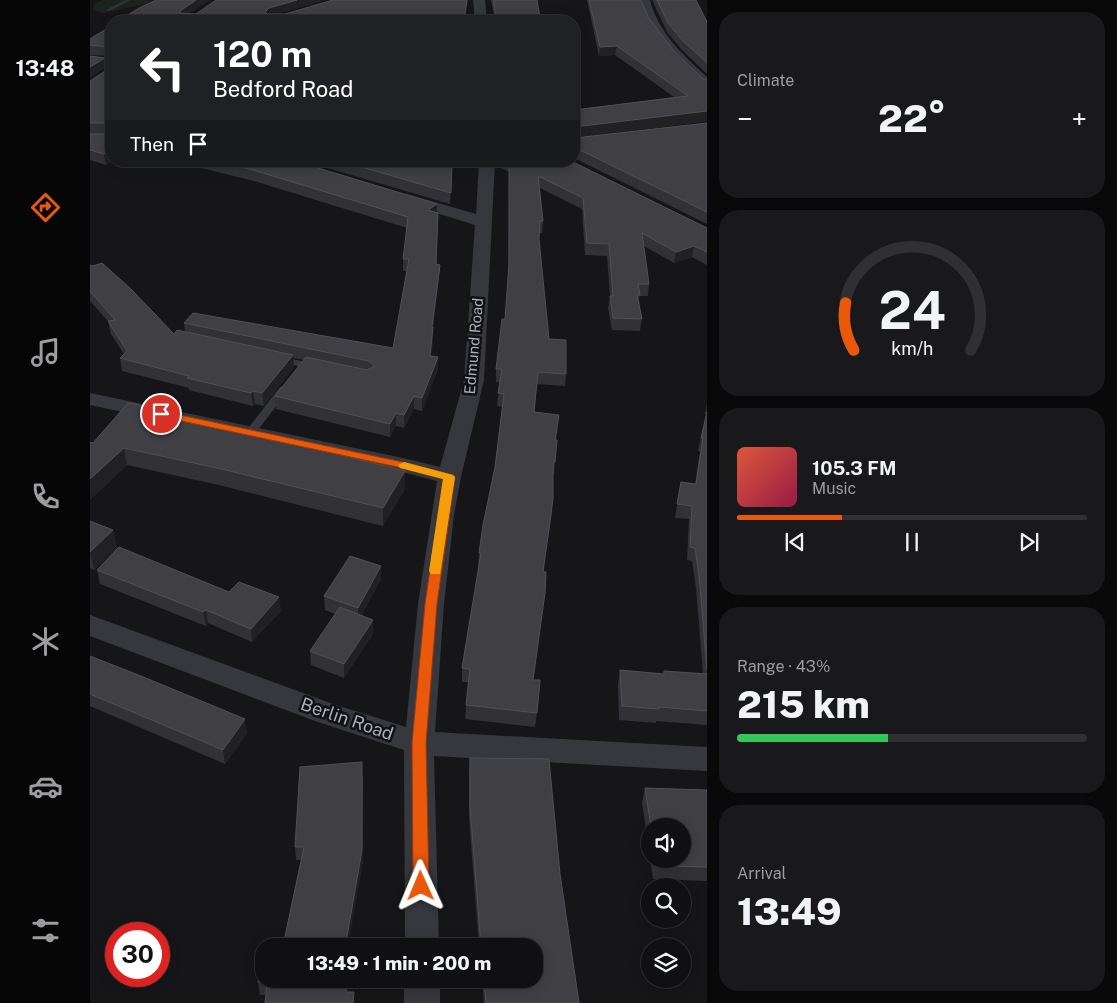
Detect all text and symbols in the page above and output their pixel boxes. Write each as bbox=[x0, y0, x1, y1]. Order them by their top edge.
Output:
text: 120 m bbox=[213, 34, 312, 75]
icon: left bbox=[130, 35, 195, 100]
text: 13:48 bbox=[15, 55, 75, 81]
text: Climate bbox=[737, 71, 794, 90]
text: Bedford Road bbox=[213, 76, 353, 102]
text: 22° bbox=[878, 96, 946, 141]
text: − bbox=[737, 102, 753, 135]
text: + bbox=[1071, 102, 1087, 135]
icon: arrive bbox=[184, 130, 212, 158]
text: Then bbox=[130, 133, 174, 155]
icon: directions bbox=[28, 190, 63, 225]
text: 24 bbox=[878, 280, 946, 341]
street label: Edmund Road bbox=[461, 297, 486, 395]
icon: music bbox=[28, 335, 63, 370]
text: km/h bbox=[891, 338, 933, 359]
pin bbox=[140, 393, 182, 435]
icon: arrive bbox=[147, 400, 175, 428]
text: 105.3 FM bbox=[812, 457, 896, 479]
icon: phone bbox=[28, 479, 63, 514]
text: Music bbox=[812, 479, 856, 498]
icon: previous bbox=[781, 528, 809, 556]
icon: pause bbox=[898, 528, 926, 556]
icon: next bbox=[1015, 528, 1043, 556]
icon: climate bbox=[28, 624, 63, 659]
text: Range · 43% bbox=[737, 657, 830, 676]
text: 215 km bbox=[737, 682, 870, 727]
street label: Berlin Road bbox=[298, 693, 396, 744]
icon: car bbox=[28, 769, 63, 804]
map controls bbox=[641, 818, 691, 988]
button: sound bbox=[641, 818, 691, 868]
position arrow bbox=[394, 859, 446, 911]
text: Arrival bbox=[737, 864, 786, 883]
button: search bbox=[641, 878, 691, 928]
text: 13:49 bbox=[737, 889, 842, 934]
icon: filters bbox=[28, 913, 63, 948]
speed limit sign: 30 bbox=[105, 922, 170, 987]
button: layers bbox=[641, 938, 691, 988]
text: 13:49 · 1 min · 200 m bbox=[307, 952, 491, 974]

